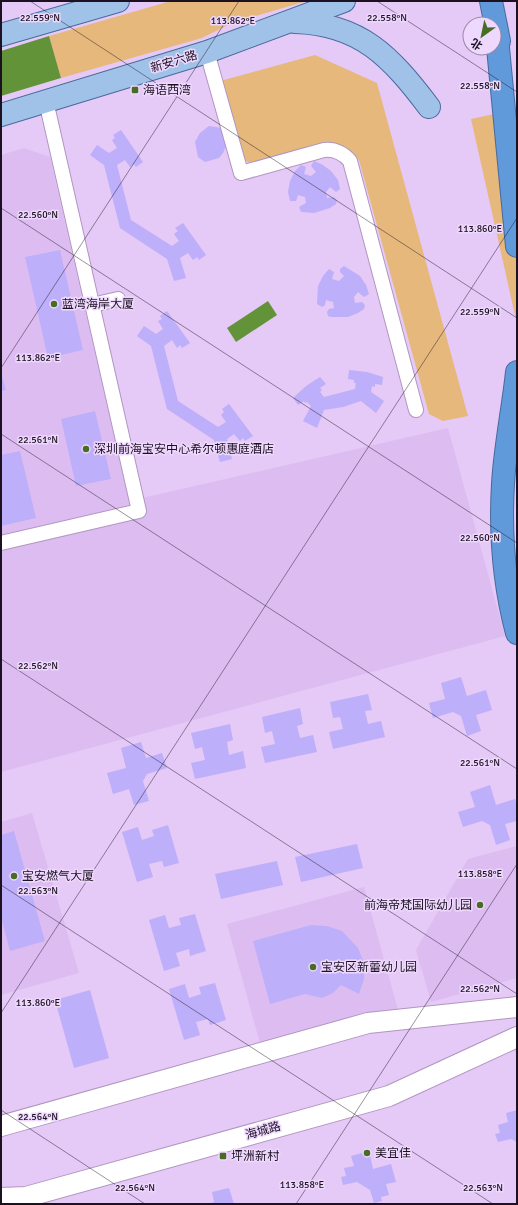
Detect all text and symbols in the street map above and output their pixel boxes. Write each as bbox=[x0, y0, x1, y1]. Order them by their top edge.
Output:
text: 22.559°N bbox=[20, 12, 60, 24]
text: 22.558°N bbox=[367, 12, 407, 24]
text: 113.862°E bbox=[211, 15, 256, 27]
north arrow bbox=[462, 16, 502, 56]
text: 北 bbox=[469, 36, 485, 52]
street label: 新安六路 bbox=[149, 48, 199, 76]
text: 22.558°N bbox=[460, 80, 500, 92]
place label: 海语西湾 bbox=[143, 83, 191, 98]
marker: 海语西湾 bbox=[130, 85, 140, 95]
text: 22.560°N bbox=[18, 209, 58, 221]
text: 113.860°E bbox=[458, 223, 503, 235]
place label: 蓝湾海岸大厦 bbox=[62, 297, 134, 312]
marker: 蓝湾海岸大厦 bbox=[49, 299, 59, 309]
text: 22.559°N bbox=[460, 306, 500, 318]
text: 113.862°E bbox=[16, 352, 61, 364]
text: 22.561°N bbox=[18, 434, 58, 446]
place label: 深圳前海宝安中心希尔顿惠庭酒店 bbox=[94, 442, 274, 457]
marker: 深圳前海宝安中心希尔顿惠庭酒店 bbox=[81, 444, 91, 454]
text: 22.560°N bbox=[460, 532, 500, 544]
text: 22.562°N bbox=[18, 660, 58, 672]
text: 22.561°N bbox=[460, 757, 500, 769]
text: 113.858°E bbox=[458, 868, 503, 880]
place label: 宝安燃气大厦 bbox=[22, 869, 94, 884]
marker: 宝安燃气大厦 bbox=[9, 871, 19, 881]
text: 22.563°N bbox=[18, 885, 58, 897]
place label: 前海帝梵国际幼儿园 bbox=[364, 898, 472, 913]
marker: 前海帝梵国际幼儿园 bbox=[475, 900, 485, 910]
place label: 宝安区新蕾幼儿园 bbox=[321, 960, 417, 975]
marker: 宝安区新蕾幼儿园 bbox=[308, 962, 318, 972]
text: 22.562°N bbox=[460, 983, 500, 995]
text: 113.860°E bbox=[16, 997, 61, 1009]
text: 22.564°N bbox=[18, 1111, 58, 1123]
street label: 海城路 bbox=[244, 1119, 282, 1143]
place label: 美宜佳 bbox=[375, 1146, 411, 1161]
marker: 美宜佳 bbox=[362, 1148, 372, 1158]
place label: 坪洲新村 bbox=[231, 1149, 280, 1164]
marker: 坪洲新村 bbox=[218, 1151, 228, 1161]
text: 113.858°E bbox=[280, 1179, 325, 1191]
text: 22.564°N bbox=[115, 1182, 155, 1194]
text: 22.563°N bbox=[463, 1182, 503, 1194]

